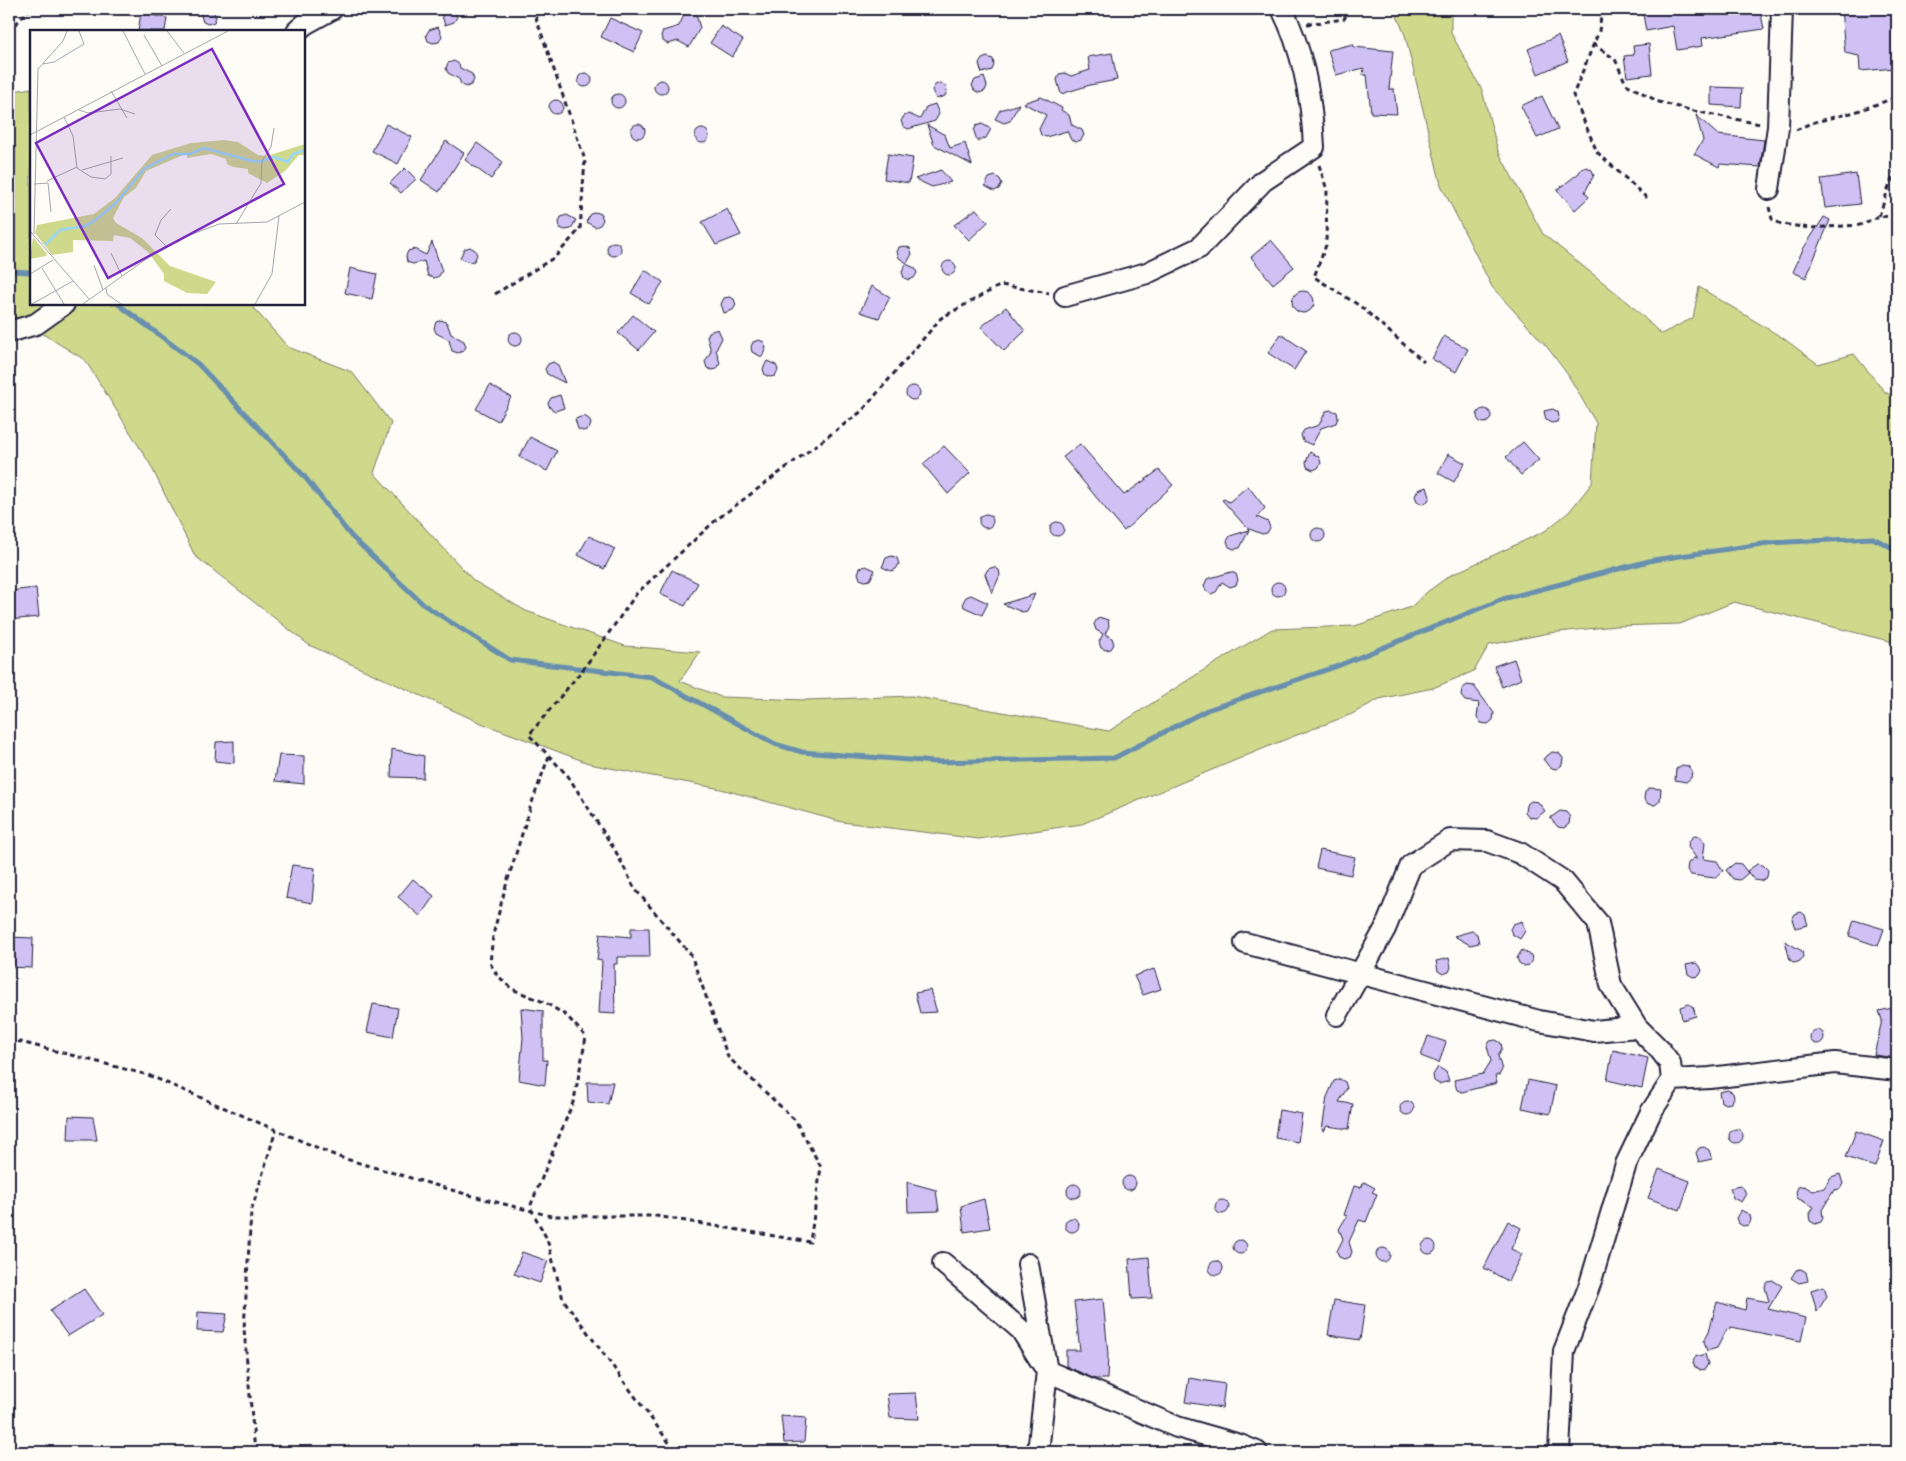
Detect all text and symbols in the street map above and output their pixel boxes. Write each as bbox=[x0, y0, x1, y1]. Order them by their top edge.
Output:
inset map bbox=[30, 30, 305, 305]

